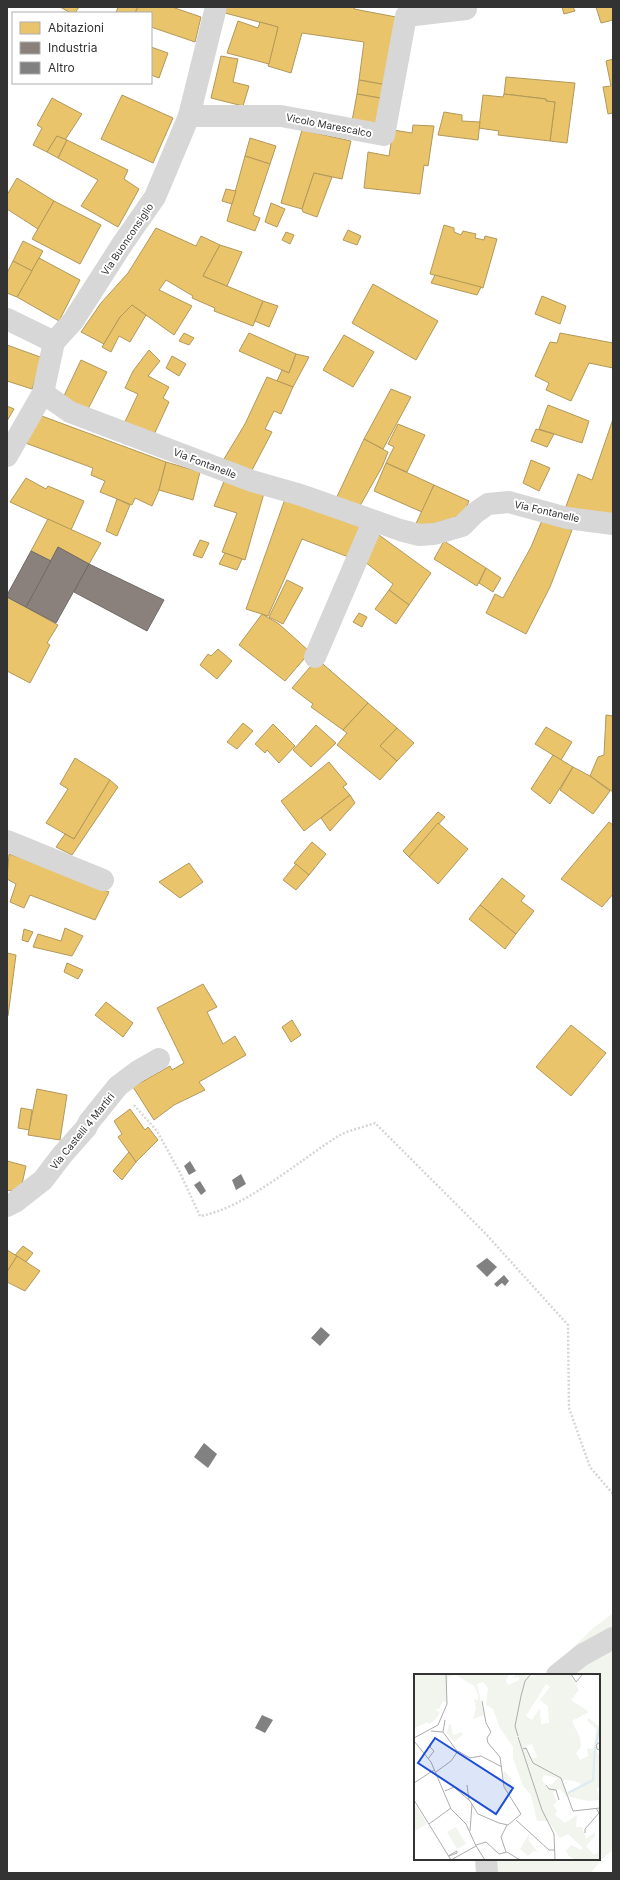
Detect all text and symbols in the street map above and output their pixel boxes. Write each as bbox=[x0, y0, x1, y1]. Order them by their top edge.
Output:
legend bbox=[12, 12, 152, 84]
text: Abitazioni bbox=[48, 20, 104, 35]
text: Industria bbox=[48, 40, 97, 55]
text: Altro bbox=[48, 60, 75, 75]
street label: Vicolo Marescalco bbox=[285, 111, 373, 139]
street label: Via Buonconsiglio bbox=[98, 201, 156, 277]
street label: Via Fontanelle bbox=[172, 445, 238, 481]
street label: Via Fontanelle bbox=[513, 498, 581, 524]
street label: Via Castelli 4 Martiri bbox=[47, 1090, 117, 1172]
inset map bbox=[414, 1674, 600, 1860]

